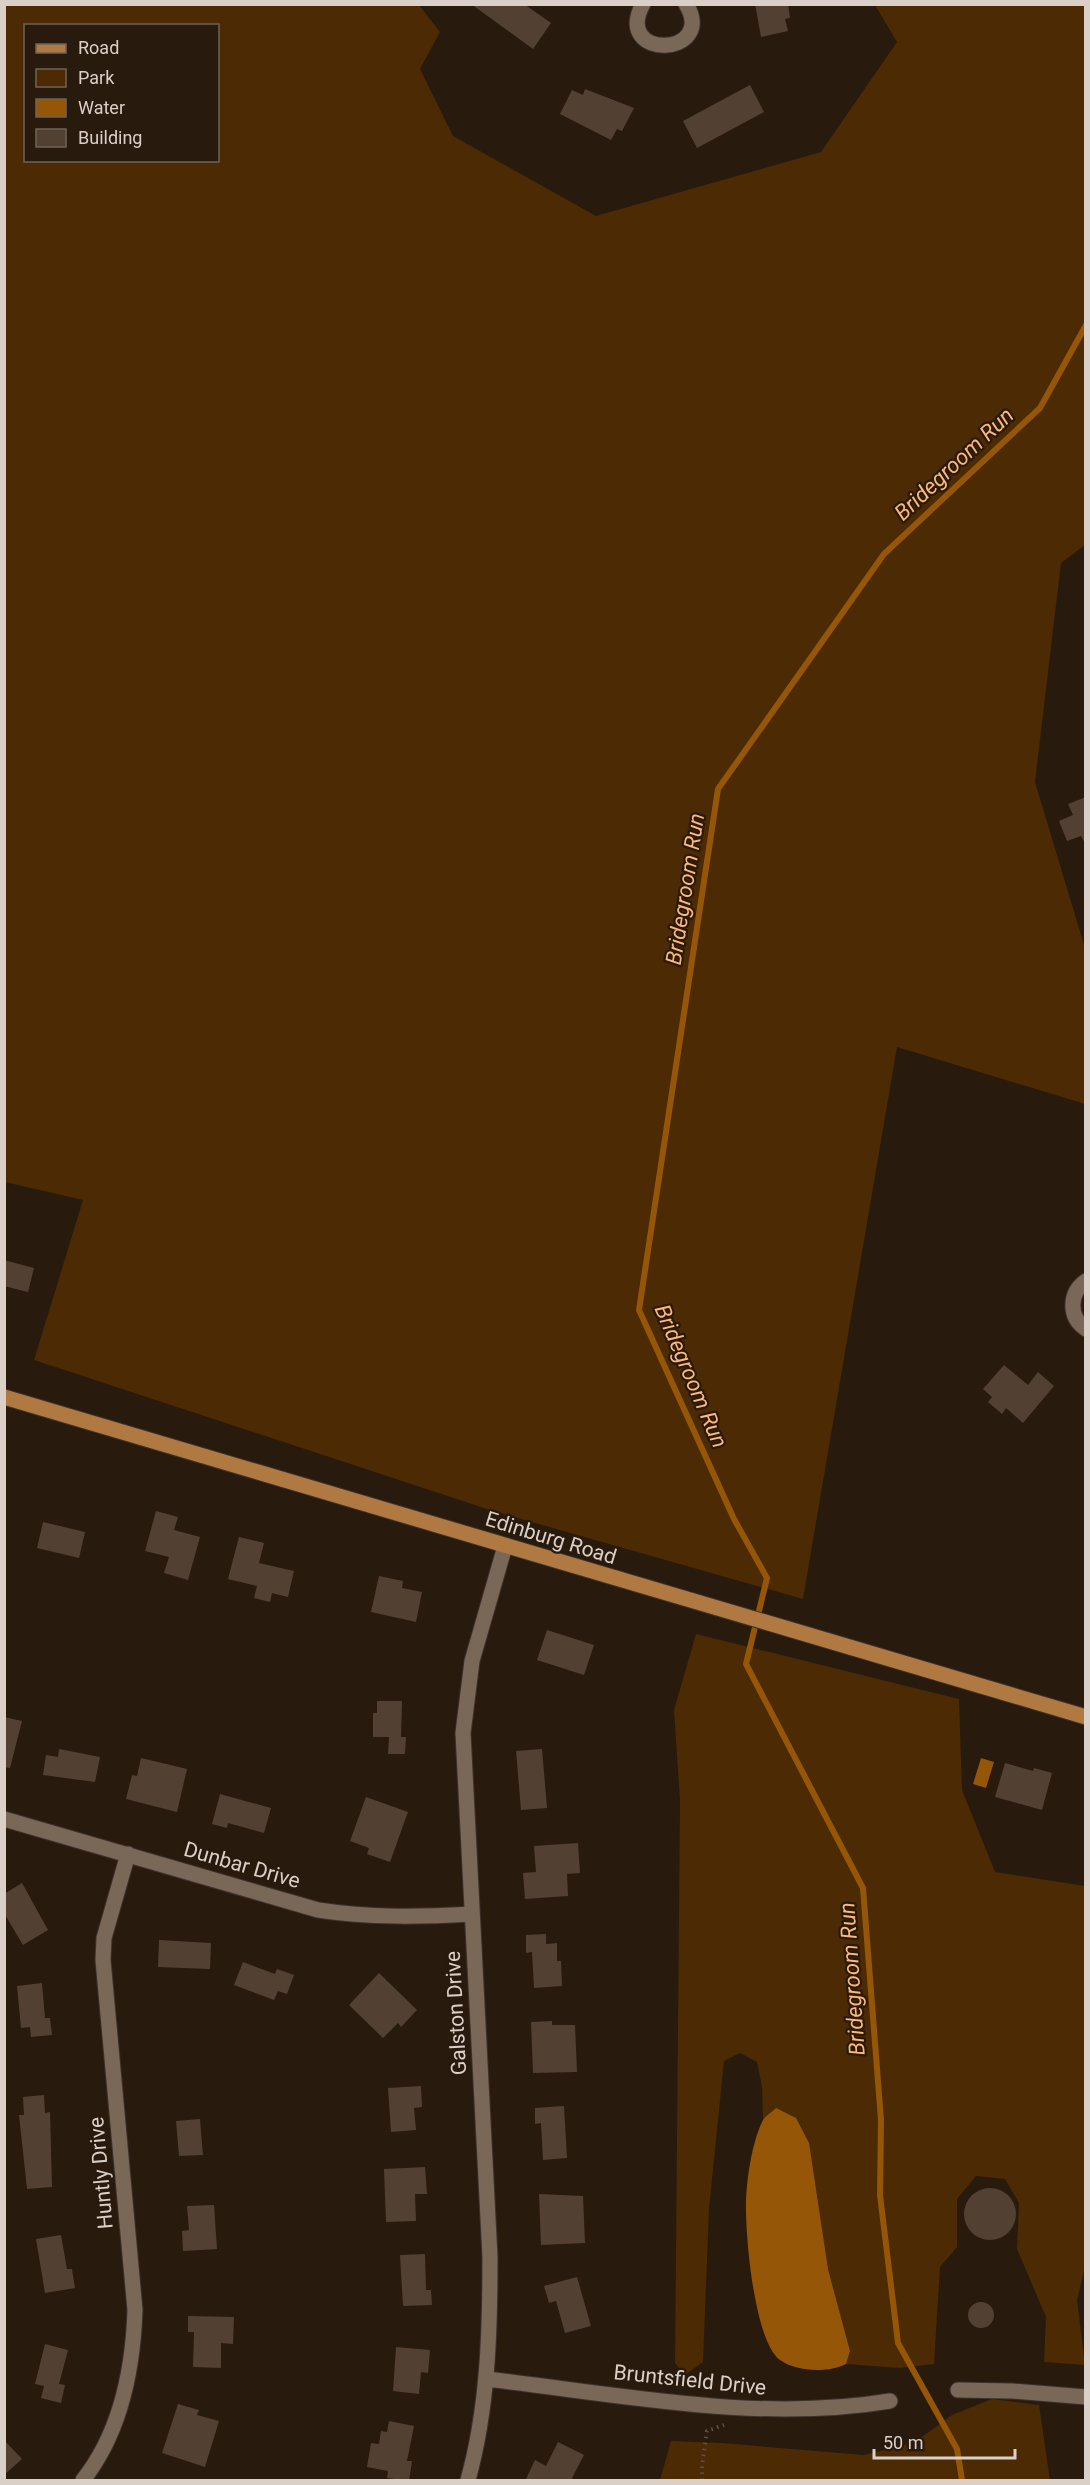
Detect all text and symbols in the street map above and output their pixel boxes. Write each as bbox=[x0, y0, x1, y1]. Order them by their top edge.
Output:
legend bbox=[24, 24, 219, 162]
text: Road bbox=[78, 37, 119, 58]
text: Park bbox=[78, 67, 115, 88]
text: Water bbox=[78, 97, 125, 118]
text: Building bbox=[78, 127, 142, 148]
water label: Bridegroom Run bbox=[889, 403, 1019, 525]
water label: Bridegroom Run bbox=[661, 811, 709, 967]
water label: Bridegroom Run bbox=[650, 1301, 732, 1451]
street label: Edinburg Road bbox=[483, 1507, 619, 1569]
street label: Dunbar Drive bbox=[181, 1837, 303, 1893]
water label: Bridegroom Run bbox=[834, 1902, 870, 2056]
street label: Galston Drive bbox=[441, 1950, 471, 2076]
street label: Huntly Drive bbox=[84, 2116, 118, 2230]
street label: Bruntsfield Drive bbox=[613, 2360, 767, 2400]
scale bar bbox=[874, 2422, 1015, 2460]
text: 50 m bbox=[883, 2432, 923, 2453]

